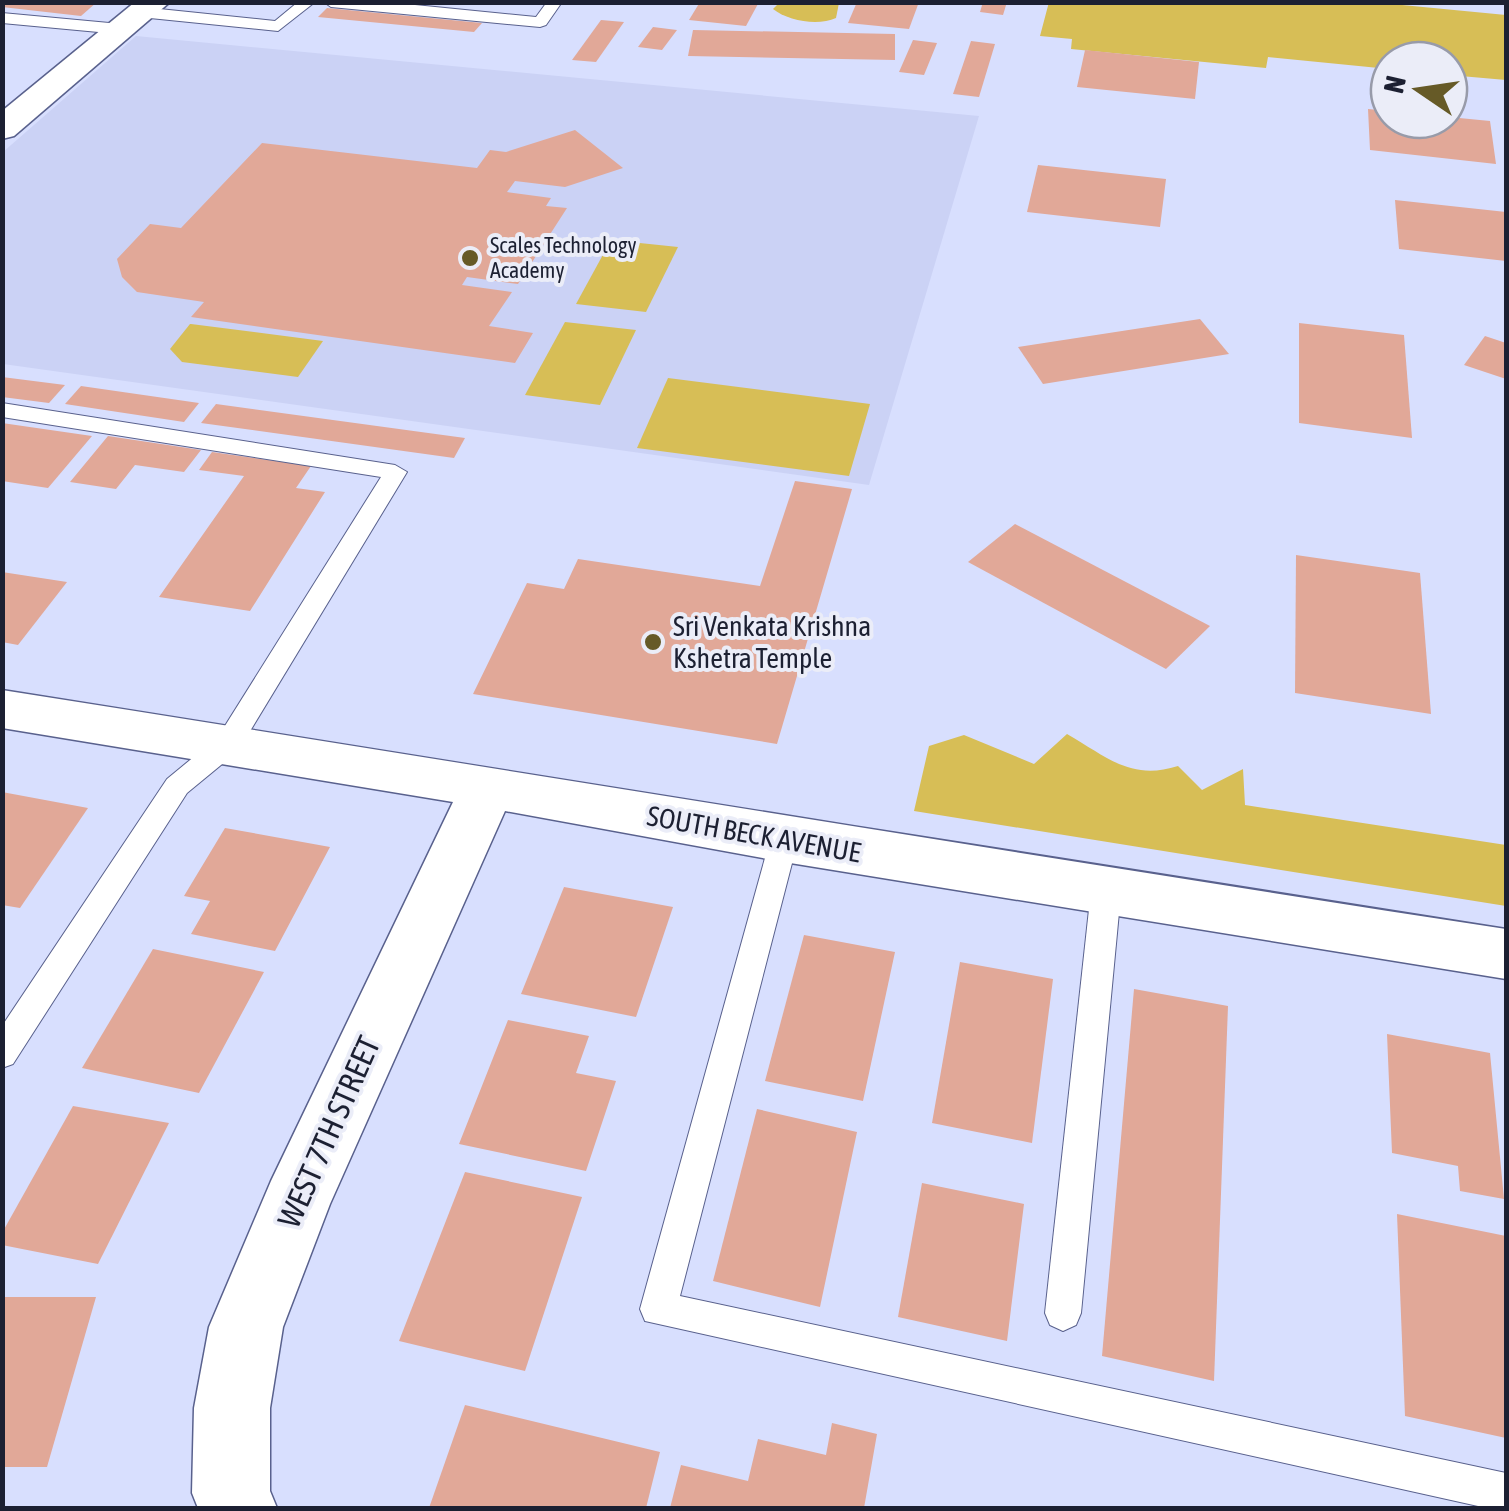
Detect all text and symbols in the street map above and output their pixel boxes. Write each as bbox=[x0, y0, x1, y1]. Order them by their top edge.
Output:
north arrow bbox=[1369, 40, 1469, 140]
text: N bbox=[1377, 73, 1412, 96]
place label: Scales Technology Academy bbox=[490, 232, 637, 283]
marker: Scales Technology Academy bbox=[459, 247, 481, 269]
place label: Sri Venkata Krishna Kshetra Temple bbox=[673, 610, 871, 674]
marker: Sri Venkata Krishna Kshetra Temple bbox=[642, 631, 664, 653]
street label: SOUTH BECK AVENUE bbox=[645, 799, 863, 869]
street label: WEST 7TH STREET bbox=[270, 1030, 387, 1233]

